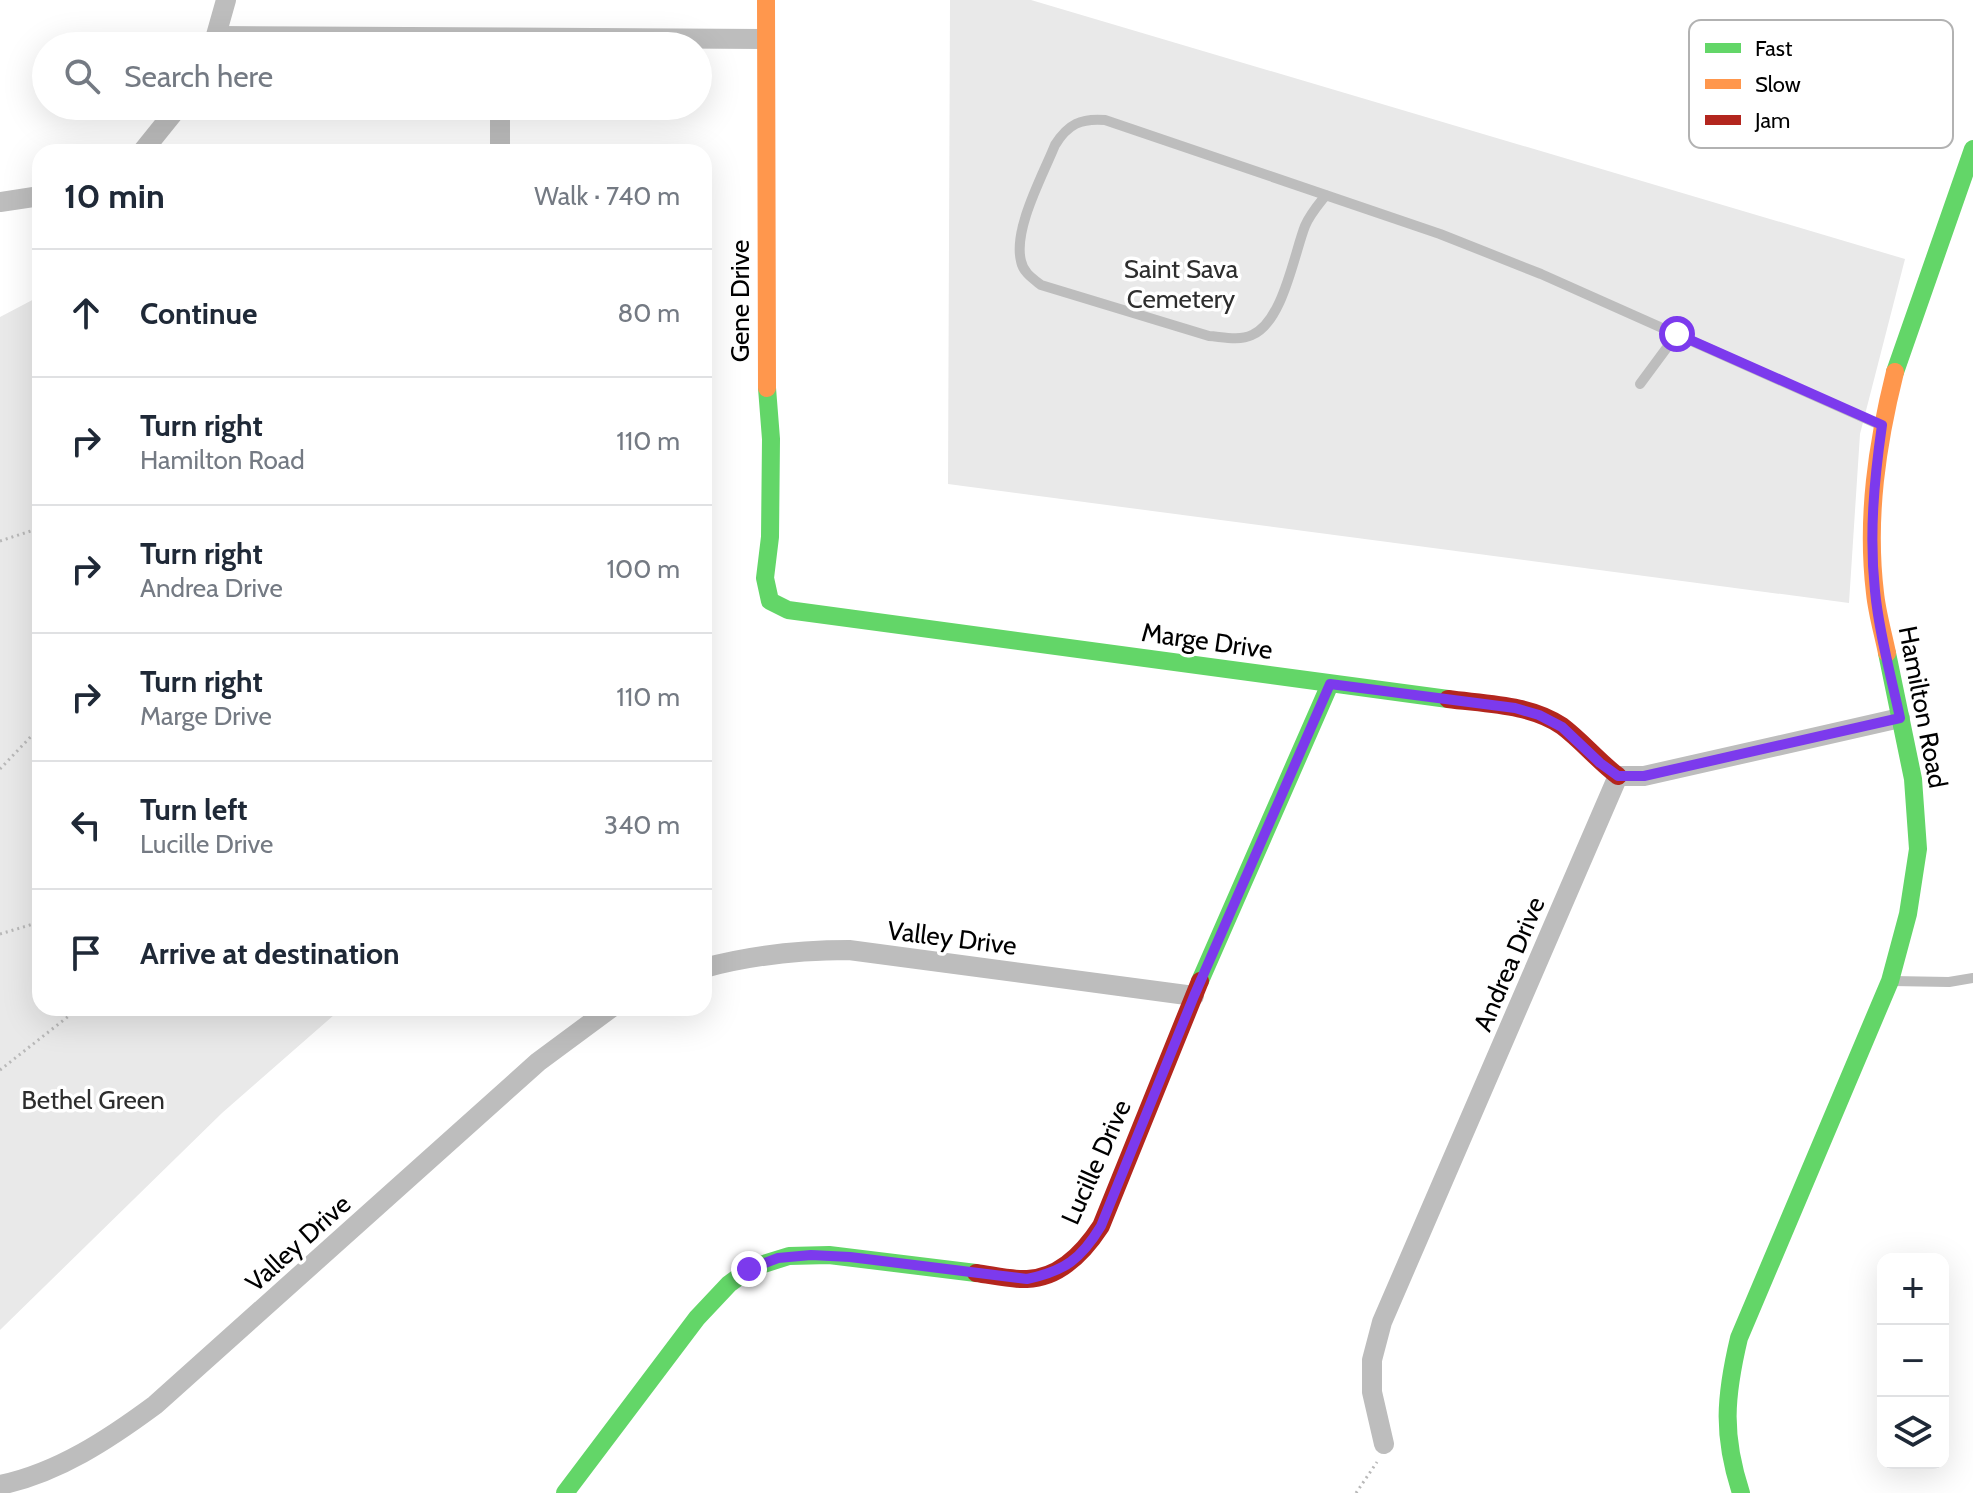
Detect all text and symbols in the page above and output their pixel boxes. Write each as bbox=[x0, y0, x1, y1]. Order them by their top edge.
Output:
legend bbox=[1689, 20, 1953, 148]
search box bbox=[32, 32, 712, 120]
text: Fast bbox=[1755, 35, 1793, 62]
icon: search bbox=[60, 54, 104, 98]
text: Search here bbox=[124, 58, 273, 95]
text: Slow bbox=[1755, 71, 1801, 98]
text: Jam bbox=[1754, 107, 1790, 134]
text: 10 min bbox=[64, 175, 165, 217]
text: Walk · 740 m bbox=[534, 180, 680, 212]
street label: Gene Drive bbox=[724, 240, 756, 362]
park label: Saint Sava Cemetery bbox=[1124, 253, 1239, 315]
icon: ahead bbox=[64, 291, 108, 335]
text: Continue bbox=[140, 295, 257, 332]
text: 80 m bbox=[617, 297, 680, 329]
route start bbox=[1659, 316, 1695, 352]
text: Turn right bbox=[140, 407, 263, 444]
icon: right bbox=[64, 419, 108, 463]
text: 110 m bbox=[616, 425, 680, 457]
text: Hamilton Road bbox=[140, 444, 305, 476]
text: Turn right bbox=[140, 535, 263, 572]
icon: right bbox=[64, 547, 108, 591]
text: 100 m bbox=[607, 553, 680, 585]
text: Andrea Drive bbox=[140, 572, 283, 604]
street label: Marge Drive bbox=[1139, 616, 1275, 666]
street label: Hamilton Road bbox=[1892, 623, 1954, 791]
text: Turn right bbox=[140, 663, 263, 700]
icon: right bbox=[64, 675, 108, 719]
text: 110 m bbox=[616, 681, 680, 713]
text: Marge Drive bbox=[140, 700, 272, 732]
text: Turn left bbox=[140, 791, 248, 828]
icon: left bbox=[64, 803, 108, 847]
text: 340 m bbox=[604, 809, 680, 841]
text: Lucille Drive bbox=[140, 828, 273, 860]
street label: Andrea Drive bbox=[1466, 892, 1552, 1036]
street label: Valley Drive bbox=[886, 914, 1018, 962]
icon: arrive bbox=[64, 931, 108, 975]
text: Arrive at destination bbox=[140, 935, 400, 972]
park label: Bethel Green bbox=[21, 1084, 165, 1116]
street label: Lucille Drive bbox=[1054, 1095, 1138, 1229]
street label: Valley Drive bbox=[239, 1188, 357, 1298]
route end bbox=[731, 1251, 767, 1287]
map controls bbox=[1877, 1253, 1949, 1469]
button: + bbox=[1877, 1253, 1949, 1325]
button: − bbox=[1877, 1325, 1949, 1397]
button: layers bbox=[1877, 1397, 1949, 1469]

